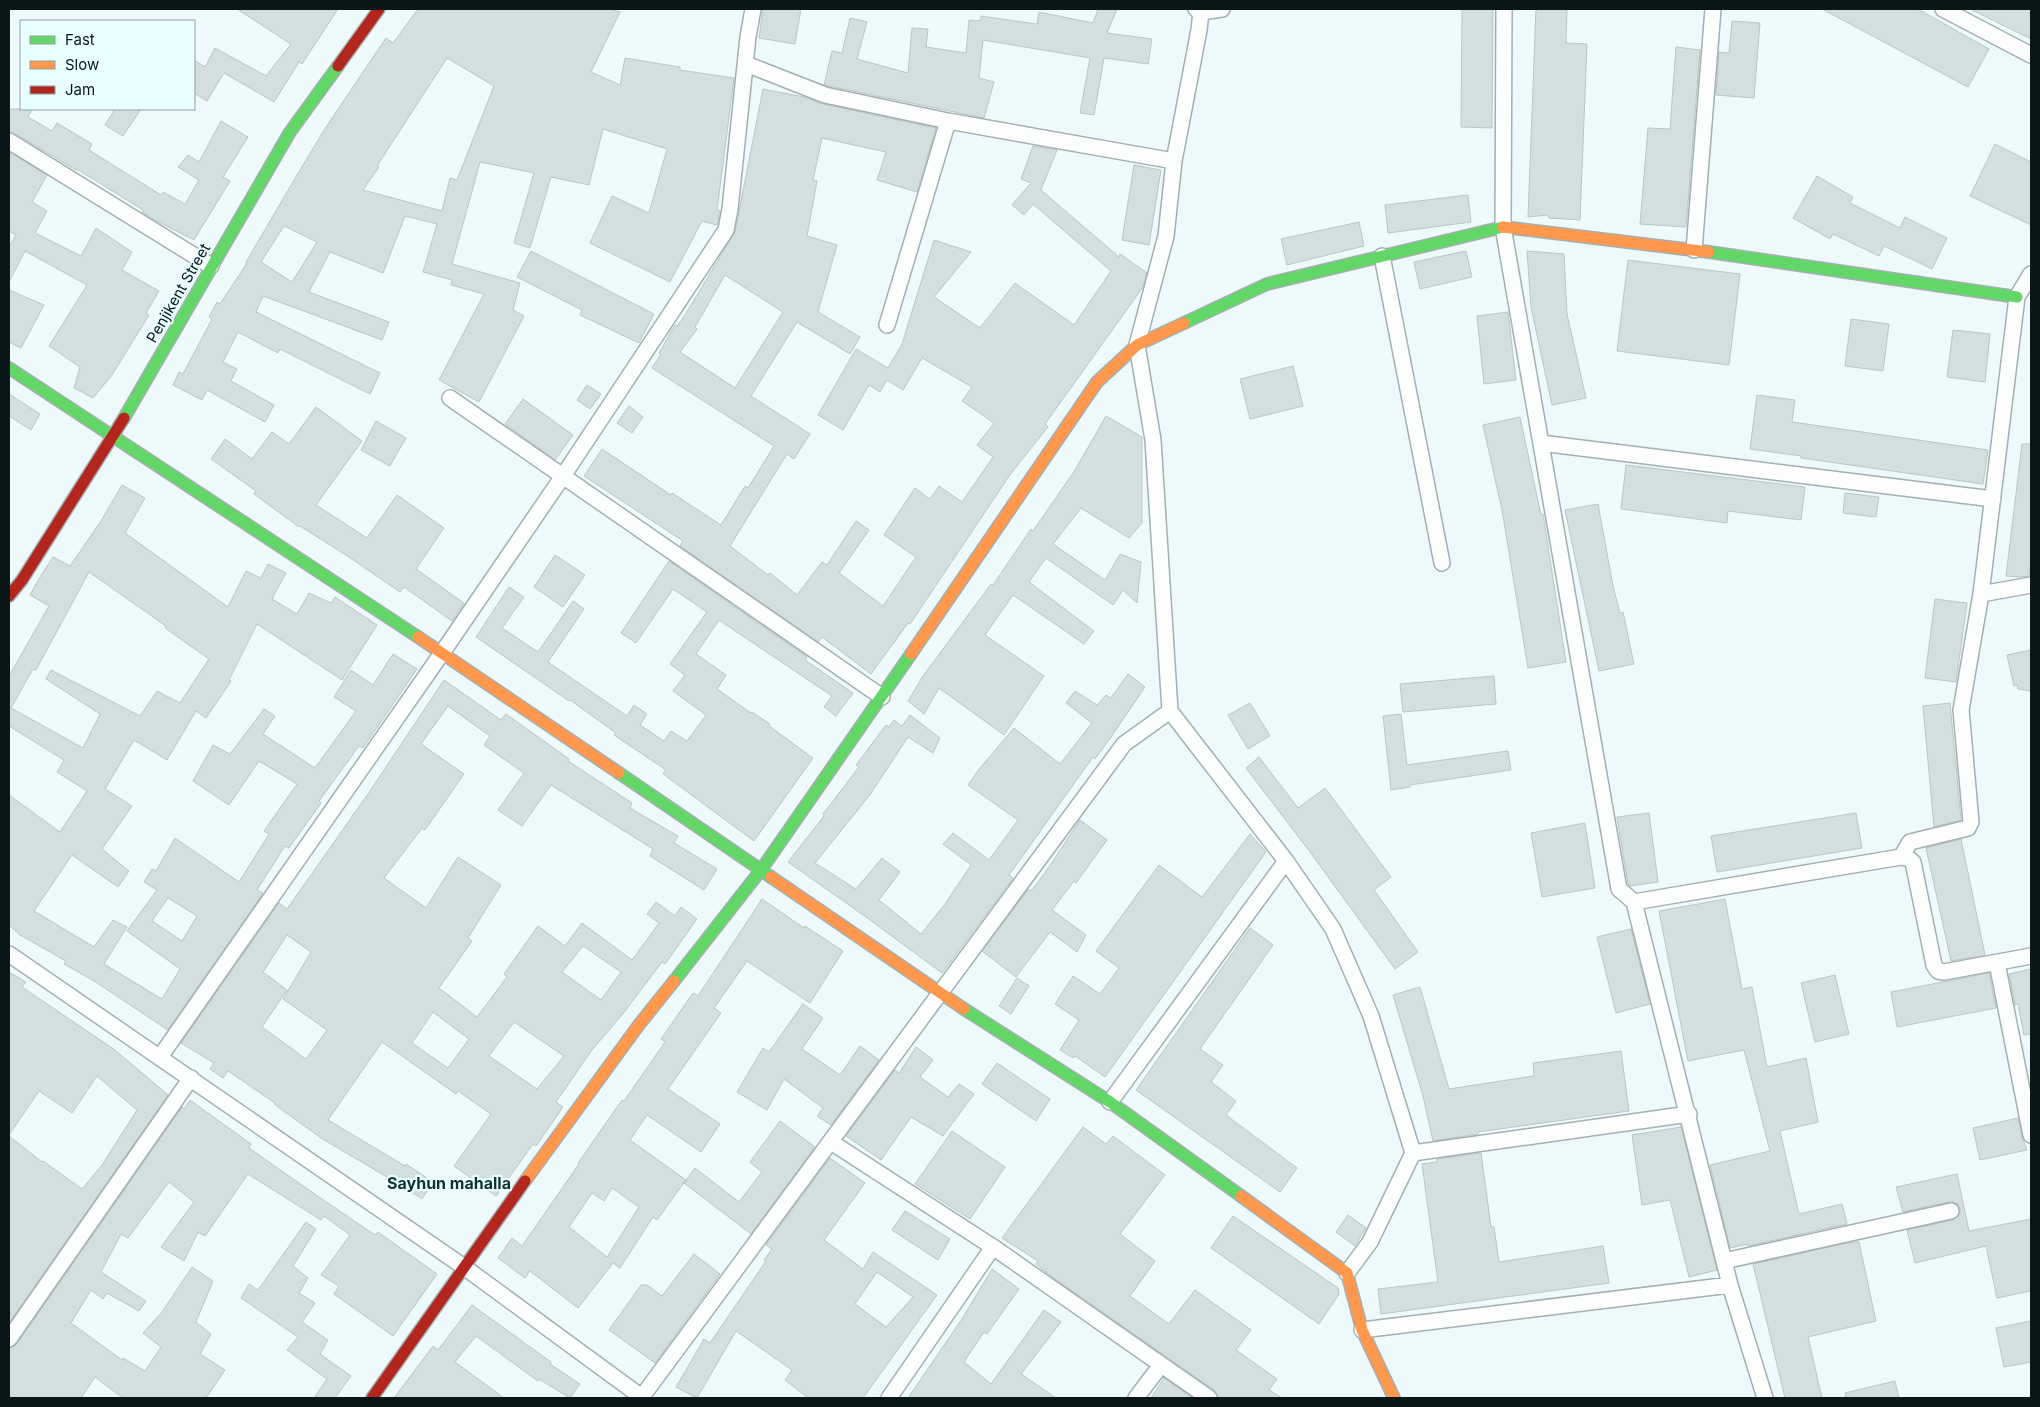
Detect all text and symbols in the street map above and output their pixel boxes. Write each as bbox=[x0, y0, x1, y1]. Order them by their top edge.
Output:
legend bbox=[20, 20, 195, 110]
text: Fast bbox=[65, 30, 95, 49]
text: Slow bbox=[65, 55, 99, 74]
text: Jam bbox=[65, 80, 95, 99]
street label: Penjikent Street bbox=[142, 240, 214, 346]
district label: Sayhun mahalla bbox=[387, 1173, 511, 1193]

